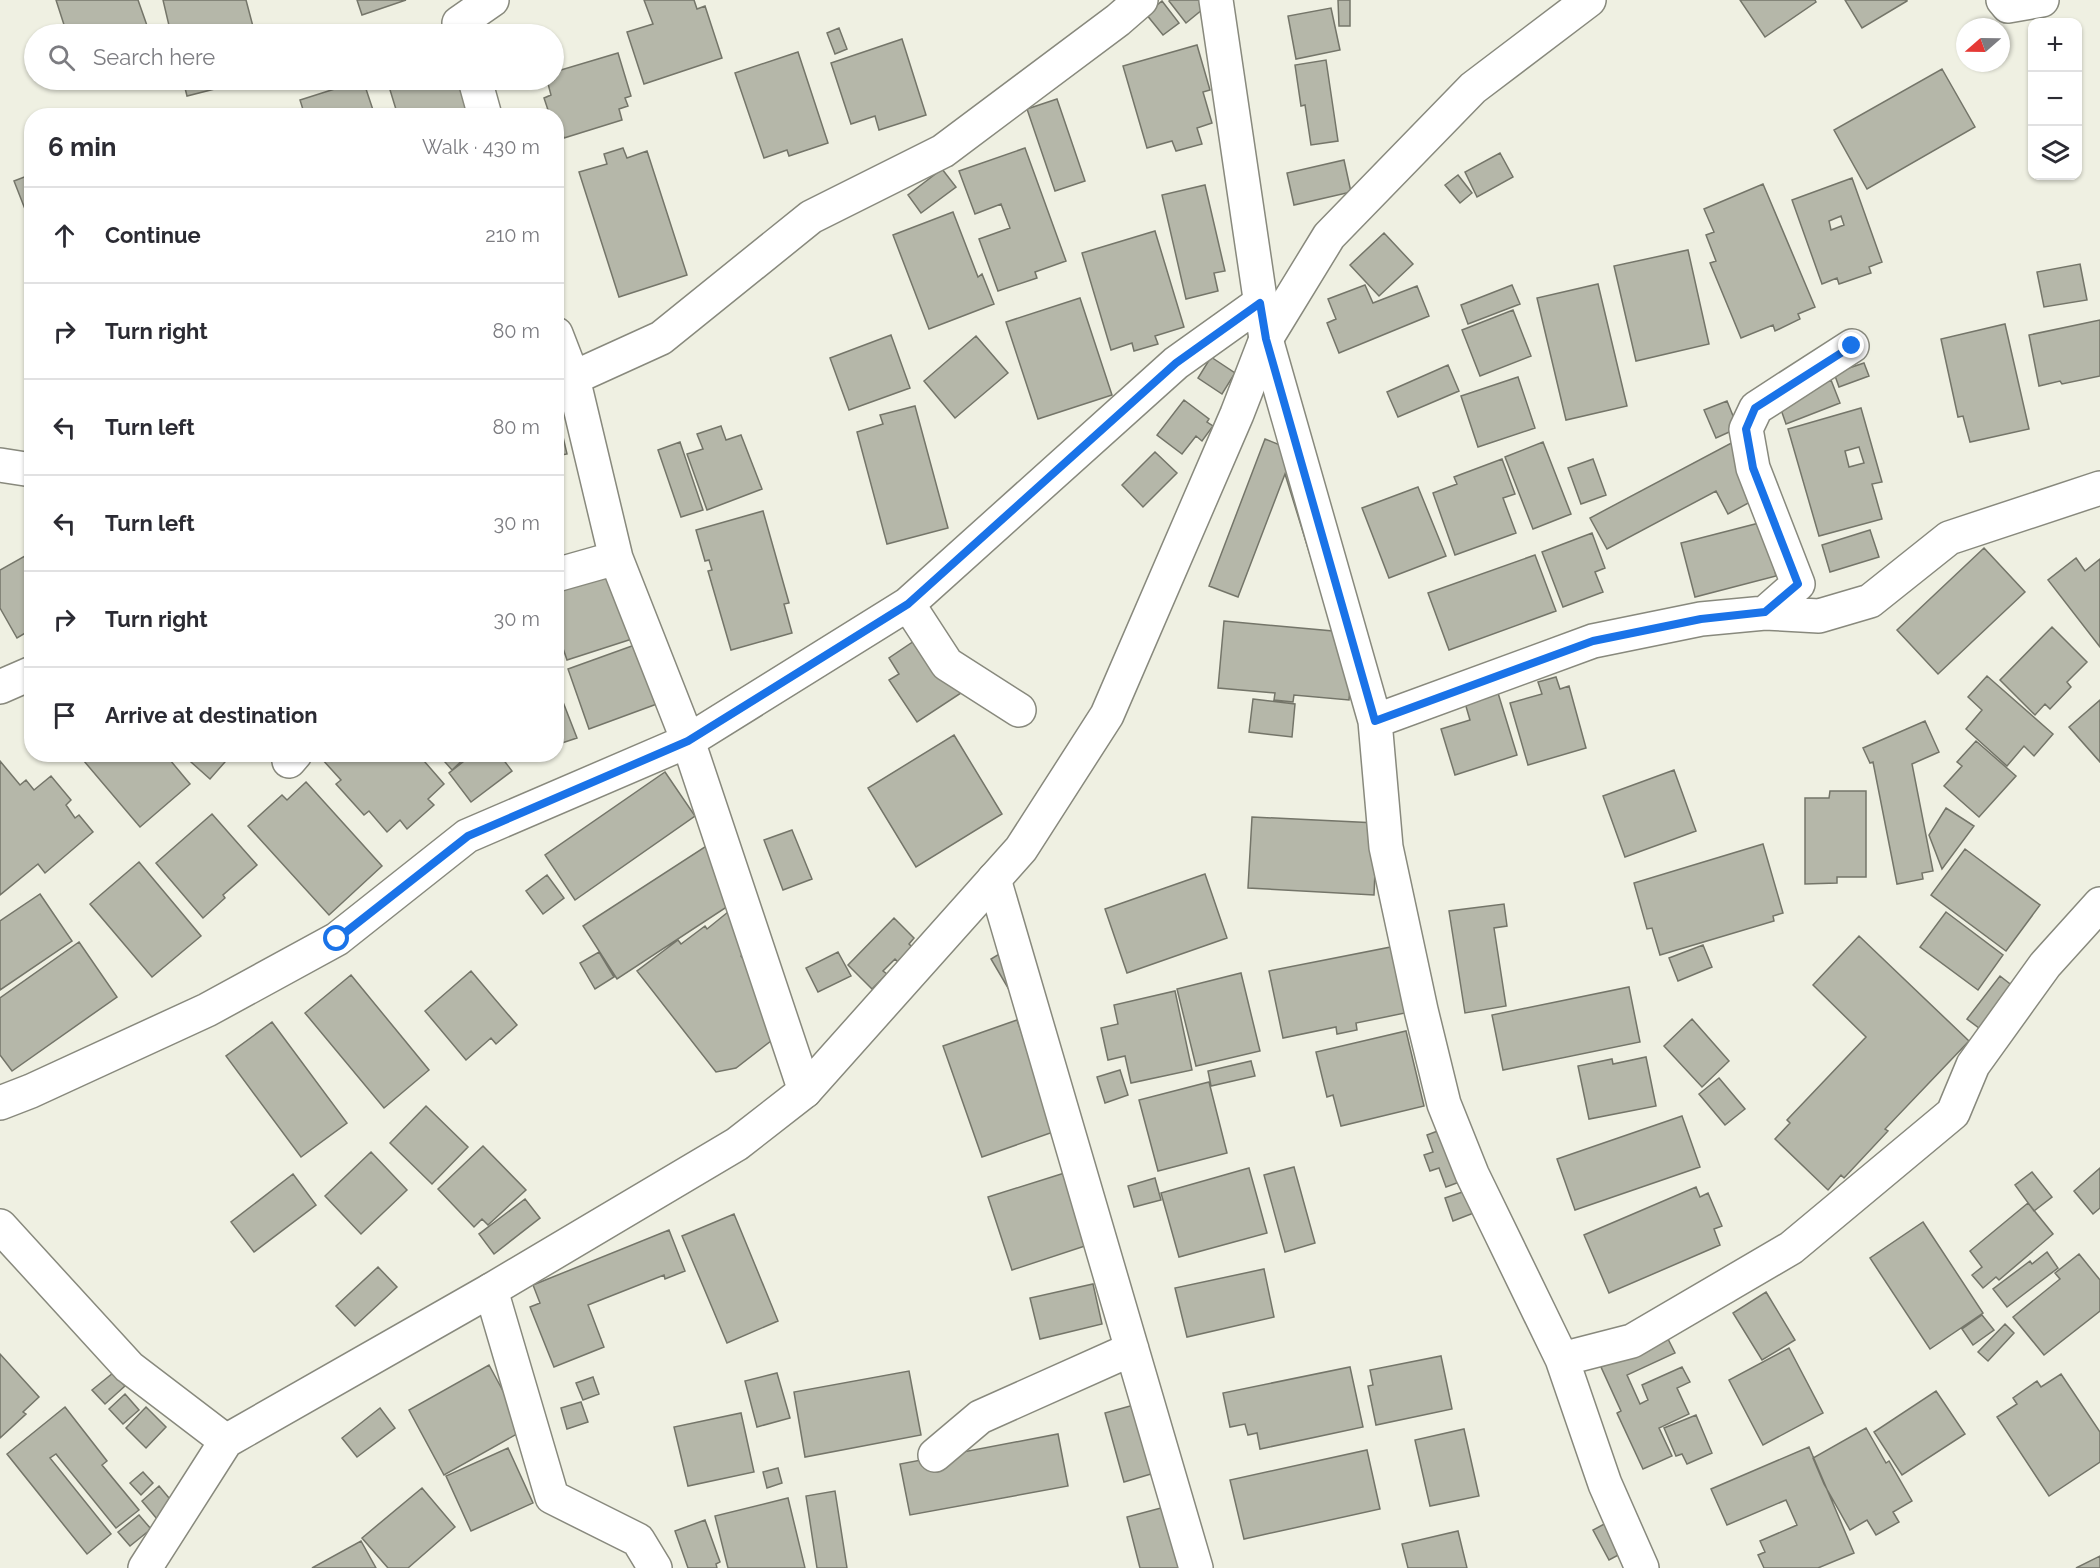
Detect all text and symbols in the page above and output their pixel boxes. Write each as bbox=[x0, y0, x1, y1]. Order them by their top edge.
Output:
north arrow bbox=[1956, 18, 2010, 72]
map controls bbox=[2028, 18, 2082, 180]
button: + bbox=[2028, 18, 2082, 72]
search box bbox=[24, 24, 564, 90]
icon: search bbox=[45, 41, 78, 74]
text: Search here bbox=[93, 44, 215, 70]
button: − bbox=[2028, 72, 2082, 126]
button: layers bbox=[2028, 126, 2082, 180]
text: 6 min bbox=[48, 132, 117, 162]
text: Walk · 430 m bbox=[422, 135, 540, 159]
icon: ahead bbox=[48, 219, 81, 252]
text: Continue bbox=[105, 222, 201, 248]
text: 210 m bbox=[485, 223, 540, 247]
icon: right bbox=[48, 315, 81, 348]
text: Turn right bbox=[105, 318, 208, 344]
text: 80 m bbox=[492, 319, 540, 343]
route end bbox=[1838, 332, 1864, 358]
icon: left bbox=[48, 411, 81, 444]
text: Turn left bbox=[105, 414, 195, 440]
text: 80 m bbox=[492, 415, 540, 439]
icon: left bbox=[48, 507, 81, 540]
text: Turn left bbox=[105, 510, 195, 536]
text: 30 m bbox=[494, 511, 540, 535]
icon: right bbox=[48, 603, 81, 636]
text: Turn right bbox=[105, 606, 208, 632]
text: 30 m bbox=[494, 607, 540, 631]
icon: arrive bbox=[48, 699, 81, 732]
text: Arrive at destination bbox=[105, 702, 318, 728]
route start bbox=[323, 925, 349, 951]

